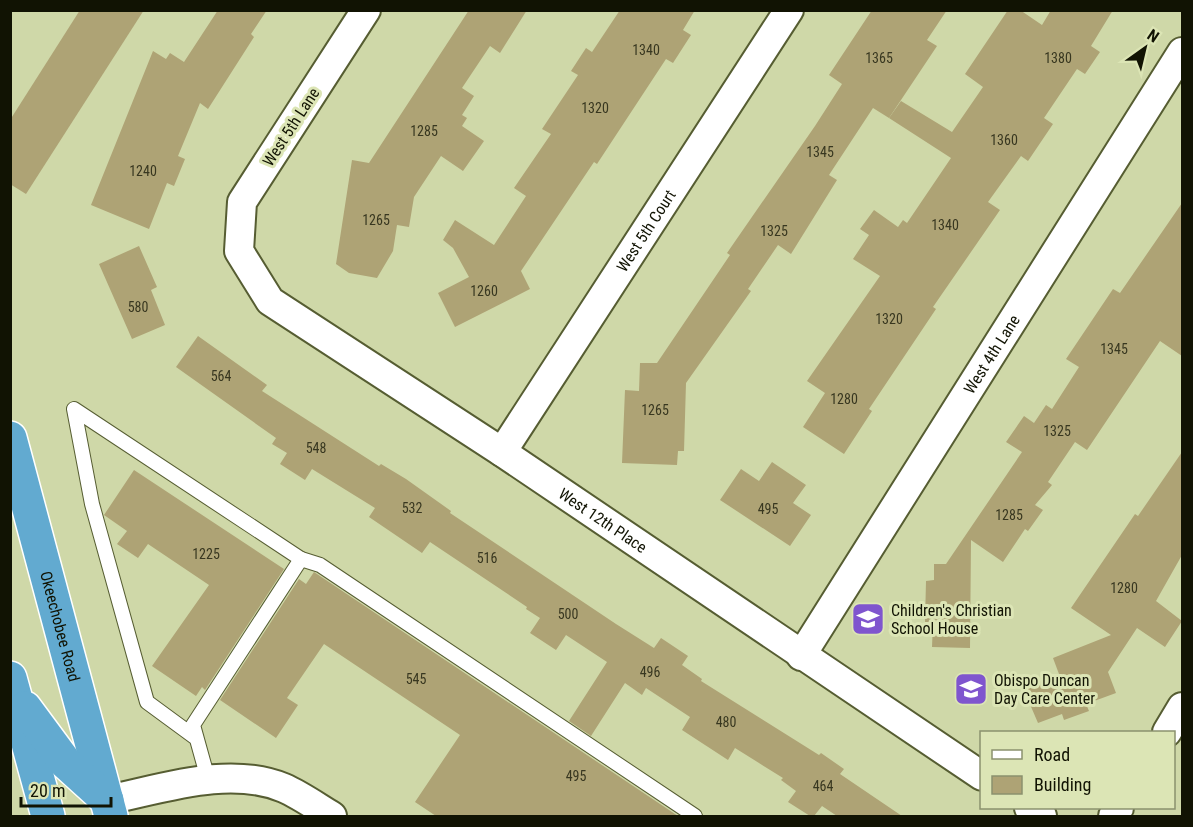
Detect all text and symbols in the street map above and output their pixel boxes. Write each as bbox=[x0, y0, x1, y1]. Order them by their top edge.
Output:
north arrow bbox=[1115, 18, 1175, 78]
text: N bbox=[1144, 25, 1162, 47]
house number: 1340 bbox=[632, 42, 660, 58]
house number: 1365 bbox=[865, 50, 893, 66]
house number: 1380 bbox=[1044, 50, 1072, 66]
street label: West 5th Lane bbox=[259, 84, 323, 170]
house number: 1320 bbox=[581, 100, 609, 116]
house number: 1285 bbox=[410, 123, 438, 139]
house number: 1360 bbox=[990, 132, 1018, 148]
house number: 1345 bbox=[806, 144, 834, 160]
house number: 1240 bbox=[129, 163, 157, 179]
street label: West 5th Court bbox=[612, 186, 679, 275]
house number: 1265 bbox=[362, 212, 390, 228]
house number: 1340 bbox=[931, 217, 959, 233]
house number: 1325 bbox=[760, 223, 788, 239]
house number: 1260 bbox=[470, 283, 498, 299]
house number: 580 bbox=[128, 299, 148, 315]
house number: 1320 bbox=[875, 311, 903, 327]
street label: West 4th Lane bbox=[959, 311, 1023, 397]
house number: 1345 bbox=[1100, 341, 1128, 357]
house number: 564 bbox=[211, 368, 231, 384]
house number: 1280 bbox=[830, 391, 858, 407]
house number: 1265 bbox=[641, 402, 669, 418]
house number: 1325 bbox=[1043, 423, 1071, 439]
house number: 548 bbox=[306, 440, 326, 456]
street label: West 12th Place bbox=[555, 484, 651, 557]
house number: 532 bbox=[402, 500, 422, 516]
house number: 495 bbox=[758, 501, 778, 517]
house number: 1285 bbox=[995, 507, 1023, 523]
house number: 1225 bbox=[192, 546, 220, 562]
house number: 516 bbox=[477, 550, 497, 566]
street label: Okeechobee Road bbox=[37, 569, 84, 684]
house number: 1280 bbox=[1110, 580, 1138, 596]
school or university icon: Children's Christian School House bbox=[850, 601, 886, 637]
place label: Children's Christian School House bbox=[891, 601, 1012, 638]
house number: 500 bbox=[558, 606, 578, 622]
house number: 496 bbox=[640, 664, 660, 680]
house number: 545 bbox=[406, 671, 426, 687]
school or university icon: Obispo Duncan Day Care Center bbox=[953, 671, 989, 707]
place label: Obispo Duncan Day Care Center bbox=[994, 671, 1095, 708]
house number: 480 bbox=[716, 714, 736, 730]
legend bbox=[980, 731, 1175, 809]
text: Road bbox=[1034, 744, 1070, 765]
house number: 495 bbox=[566, 768, 586, 784]
scale bar bbox=[21, 770, 111, 808]
text: Building bbox=[1034, 774, 1091, 795]
house number: 464 bbox=[813, 778, 833, 794]
text: 20 m bbox=[30, 780, 65, 801]

